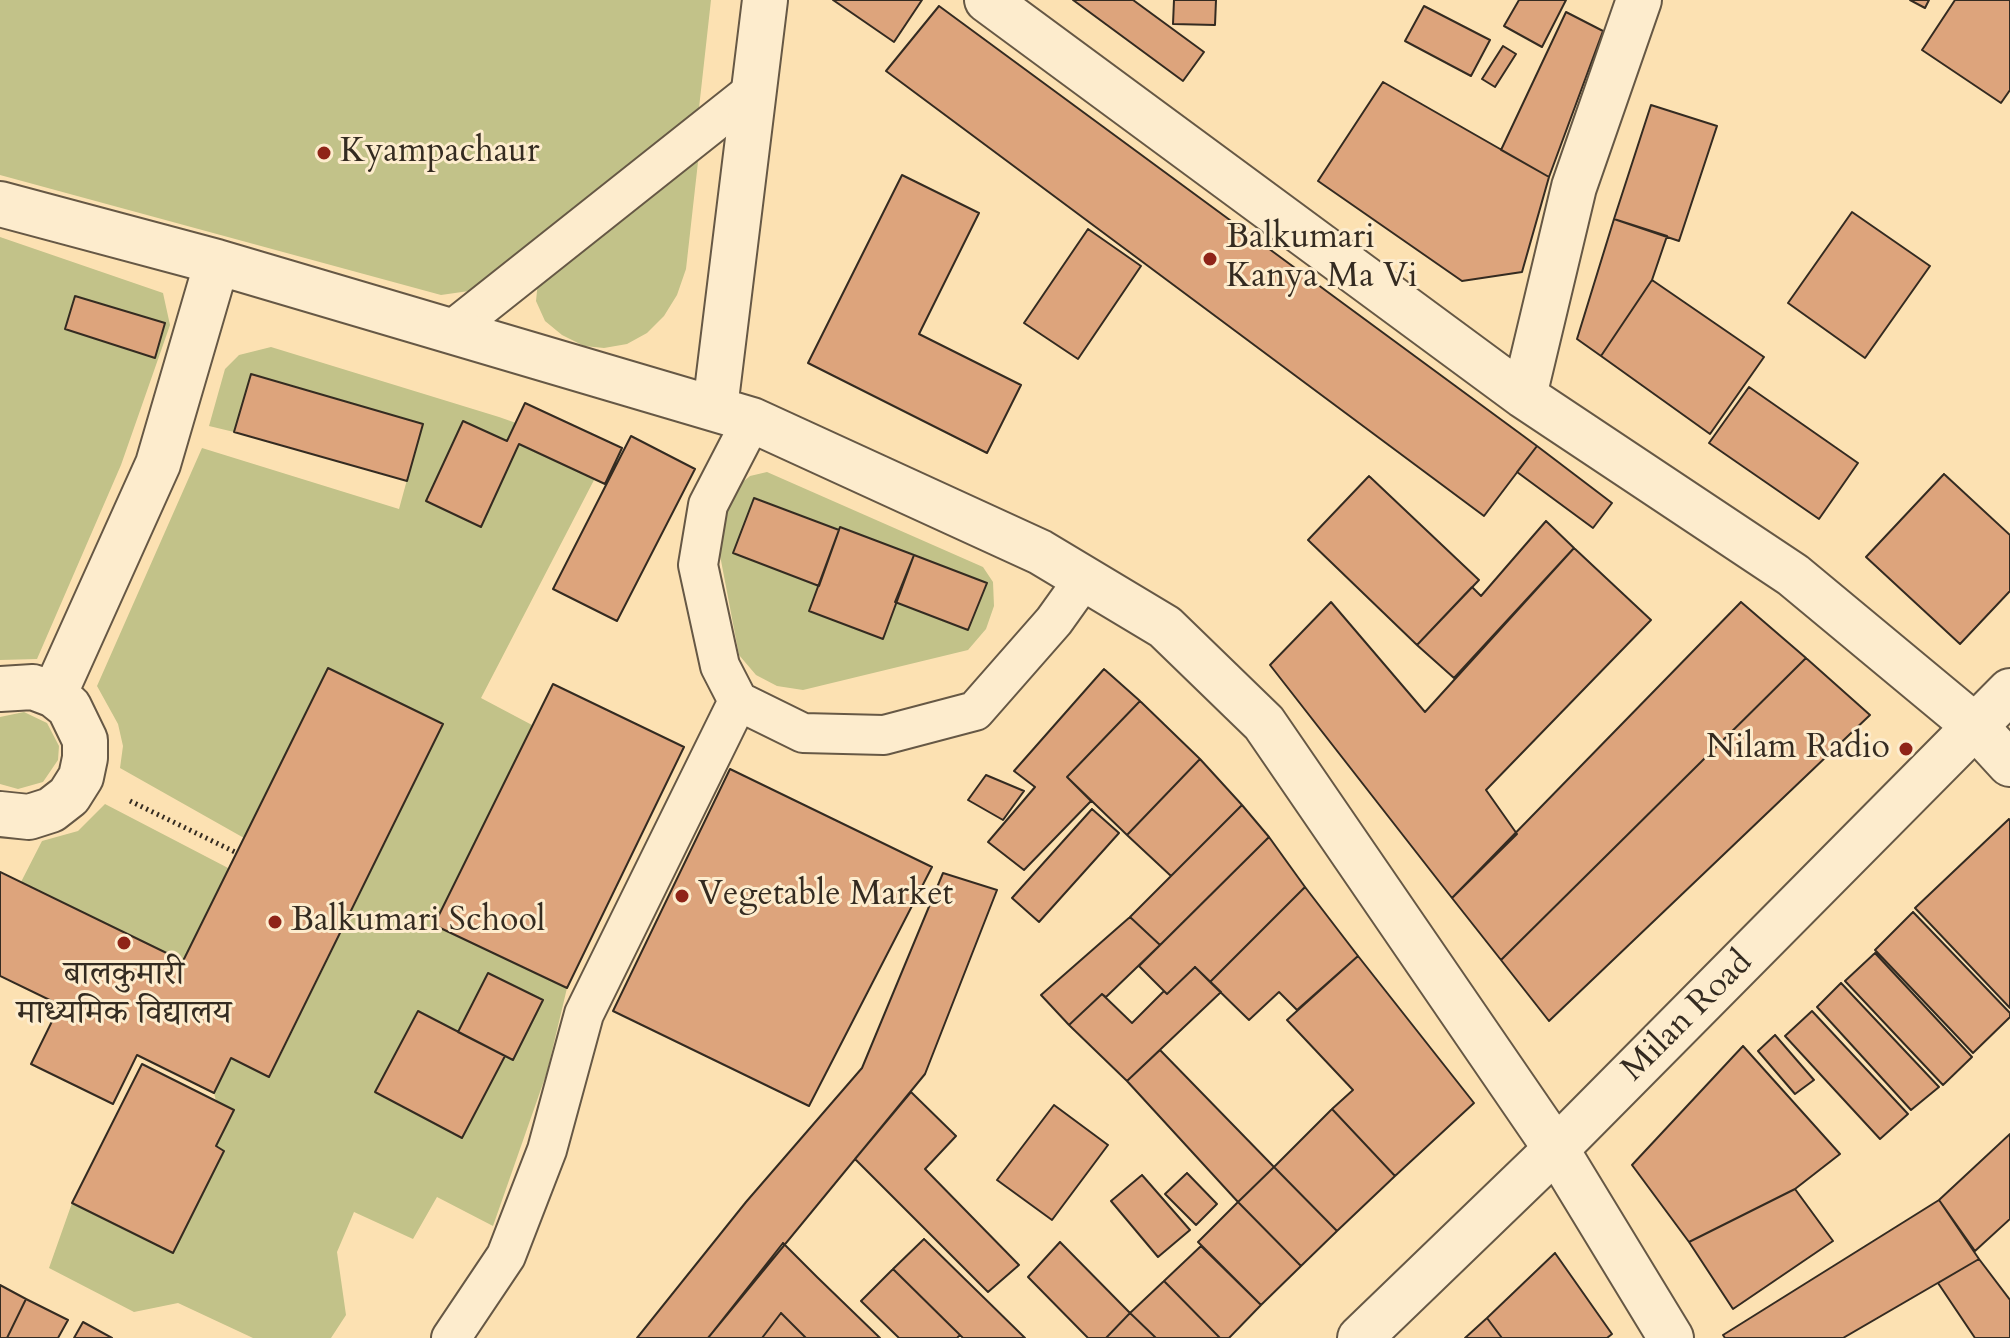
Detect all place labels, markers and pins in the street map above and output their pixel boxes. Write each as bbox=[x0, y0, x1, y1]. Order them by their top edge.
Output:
place label: Kyampachaur bbox=[340, 133, 539, 173]
marker: Kyampachaur bbox=[315, 144, 333, 162]
place label: Balkumari Kanya Ma Vi bbox=[1226, 219, 1417, 298]
marker: Balkumari Kanya Ma Vi bbox=[1201, 250, 1219, 268]
place label: Nilam Radio bbox=[1706, 729, 1890, 769]
marker: Nilam Radio bbox=[1897, 740, 1915, 758]
place label: Vegetable Market bbox=[698, 876, 953, 916]
marker: Vegetable Market bbox=[673, 887, 691, 905]
place label: Balkumari School bbox=[291, 902, 545, 942]
marker: Balkumari School bbox=[266, 913, 284, 931]
marker: बालकुमारी माध्यमिक विद्यालय bbox=[115, 934, 133, 952]
place label: बालकुमारी माध्यमिक विद्यालय bbox=[17, 956, 231, 1036]

